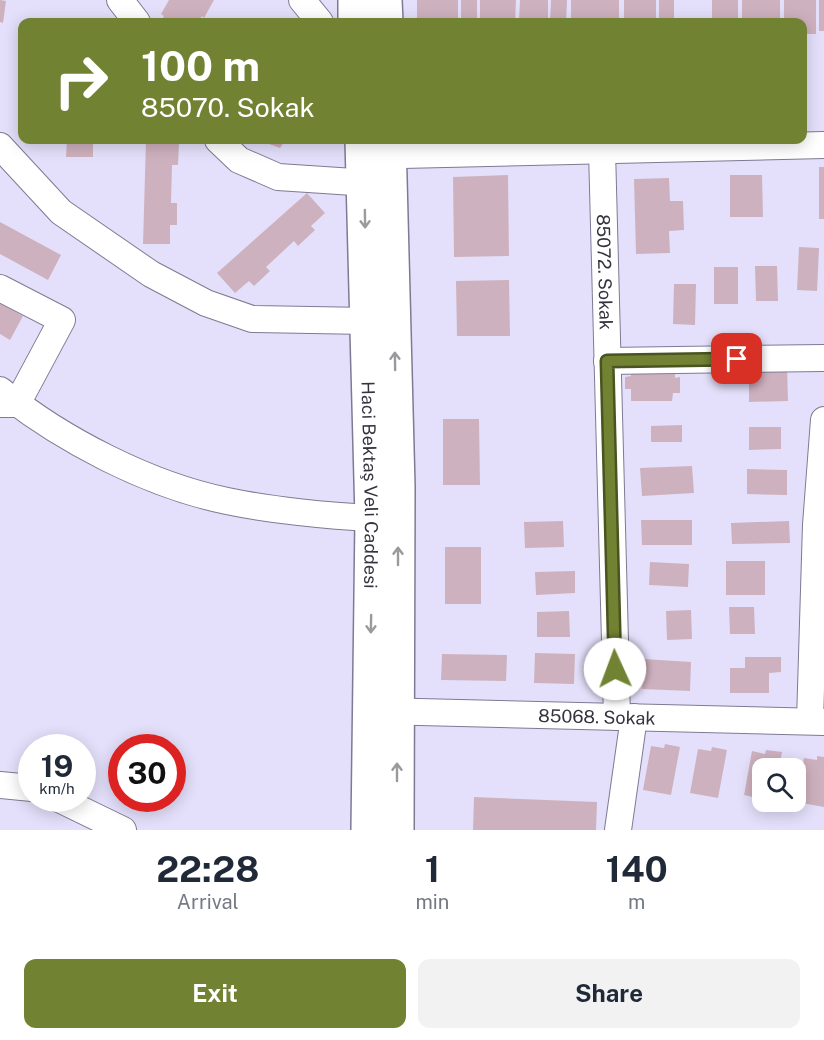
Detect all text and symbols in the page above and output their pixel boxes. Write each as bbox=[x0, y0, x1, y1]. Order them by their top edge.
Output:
text: 100 m bbox=[141, 41, 260, 90]
icon: right bbox=[42, 42, 120, 120]
text: 85070. Sokak bbox=[141, 91, 315, 123]
one-way arrow bbox=[359, 208, 371, 228]
street label: 85072. Sokak bbox=[593, 214, 617, 330]
pin bbox=[711, 333, 762, 384]
icon: arrive bbox=[720, 342, 753, 375]
one-way arrow bbox=[389, 351, 400, 371]
street label: Haci Bektaş Veli Caddesi bbox=[358, 381, 383, 589]
one-way arrow bbox=[392, 546, 404, 566]
one-way arrow bbox=[365, 613, 376, 633]
position arrow bbox=[583, 637, 647, 701]
street label: 85068. Sokak bbox=[538, 704, 656, 728]
speed limit sign: 30 bbox=[108, 734, 186, 812]
text: 19 bbox=[41, 748, 73, 784]
map controls bbox=[752, 758, 806, 812]
button: search bbox=[752, 758, 806, 812]
one-way arrow bbox=[391, 762, 403, 782]
text: km/h bbox=[39, 780, 75, 797]
text: 22:28 bbox=[156, 848, 259, 890]
text: 1 bbox=[425, 848, 440, 890]
text: 140 bbox=[606, 848, 668, 890]
text: Arrival bbox=[177, 890, 239, 914]
text: min bbox=[415, 890, 449, 914]
text: m bbox=[628, 890, 645, 914]
button: Exit bbox=[24, 959, 406, 1028]
button: Share bbox=[418, 959, 800, 1028]

